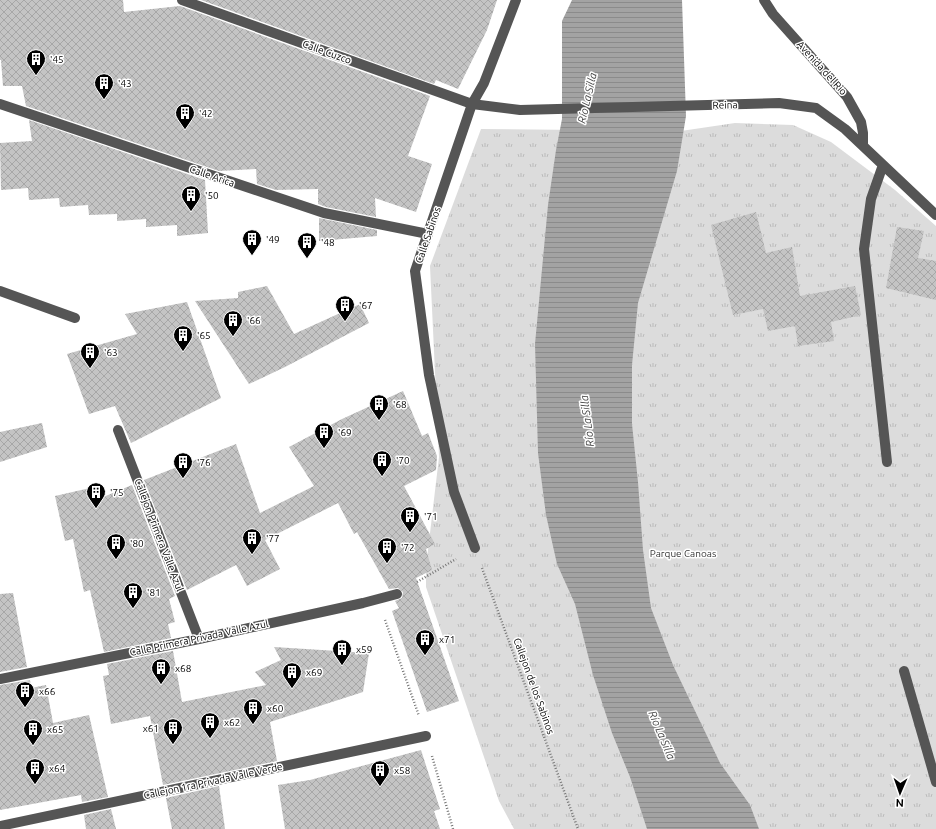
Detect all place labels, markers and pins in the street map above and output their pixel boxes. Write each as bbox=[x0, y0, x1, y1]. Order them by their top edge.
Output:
building icon: '45 bbox=[25, 48, 47, 76]
place label: '45 bbox=[50, 54, 64, 65]
building icon: '43 bbox=[93, 72, 115, 100]
place label: '43 bbox=[118, 78, 132, 89]
building icon: '42 bbox=[174, 102, 196, 130]
place label: '42 bbox=[199, 108, 213, 119]
building icon: '50 bbox=[180, 184, 202, 212]
place label: '50 bbox=[205, 190, 219, 201]
building icon: '49 bbox=[241, 228, 263, 256]
building icon: '48 bbox=[296, 231, 318, 259]
place label: '49 bbox=[266, 234, 280, 245]
place label: '48 bbox=[321, 237, 335, 248]
building icon: '67 bbox=[334, 294, 356, 322]
place label: '67 bbox=[359, 300, 373, 311]
building icon: '66 bbox=[222, 309, 244, 337]
place label: '66 bbox=[247, 315, 261, 326]
building icon: '65 bbox=[172, 324, 194, 352]
place label: '65 bbox=[197, 330, 211, 341]
building icon: '63 bbox=[79, 341, 101, 369]
place label: '63 bbox=[104, 347, 118, 358]
building icon: '68 bbox=[368, 393, 390, 421]
place label: '68 bbox=[393, 399, 407, 410]
building icon: '69 bbox=[313, 421, 335, 449]
place label: '69 bbox=[338, 427, 352, 438]
building icon: '70 bbox=[371, 449, 393, 477]
building icon: '76 bbox=[172, 451, 194, 479]
place label: '70 bbox=[396, 455, 410, 466]
place label: '76 bbox=[197, 457, 211, 468]
building icon: '75 bbox=[85, 481, 107, 509]
place label: '75 bbox=[110, 487, 124, 498]
building icon: '71 bbox=[399, 505, 421, 533]
place label: '71 bbox=[424, 511, 438, 522]
building icon: '77 bbox=[241, 527, 263, 555]
building icon: '80 bbox=[105, 532, 127, 560]
place label: '77 bbox=[266, 533, 280, 544]
building icon: '72 bbox=[376, 536, 398, 564]
place label: '80 bbox=[130, 538, 144, 549]
place label: '72 bbox=[401, 542, 415, 553]
building icon: '81 bbox=[122, 581, 144, 609]
place label: '81 bbox=[147, 587, 161, 598]
building icon: x71 bbox=[414, 628, 436, 656]
place label: x71 bbox=[439, 634, 455, 645]
building icon: x59 bbox=[331, 638, 353, 666]
place label: x59 bbox=[356, 644, 372, 655]
building icon: x68 bbox=[150, 657, 172, 685]
building icon: x69 bbox=[281, 661, 303, 689]
place label: x68 bbox=[175, 663, 192, 674]
place label: x69 bbox=[306, 667, 322, 678]
building icon: x66 bbox=[14, 680, 36, 708]
place label: x66 bbox=[39, 686, 56, 697]
building icon: x60 bbox=[242, 697, 264, 725]
place label: x60 bbox=[267, 703, 284, 714]
building icon: x62 bbox=[199, 711, 221, 739]
building icon: x61 bbox=[162, 717, 184, 745]
place label: x62 bbox=[224, 717, 240, 728]
building icon: x65 bbox=[22, 718, 44, 746]
place label: x61 bbox=[143, 723, 159, 734]
place label: x65 bbox=[47, 724, 63, 735]
building icon: x64 bbox=[24, 757, 46, 785]
building icon: x58 bbox=[369, 759, 391, 787]
place label: x64 bbox=[49, 763, 66, 774]
place label: x58 bbox=[394, 765, 411, 776]

